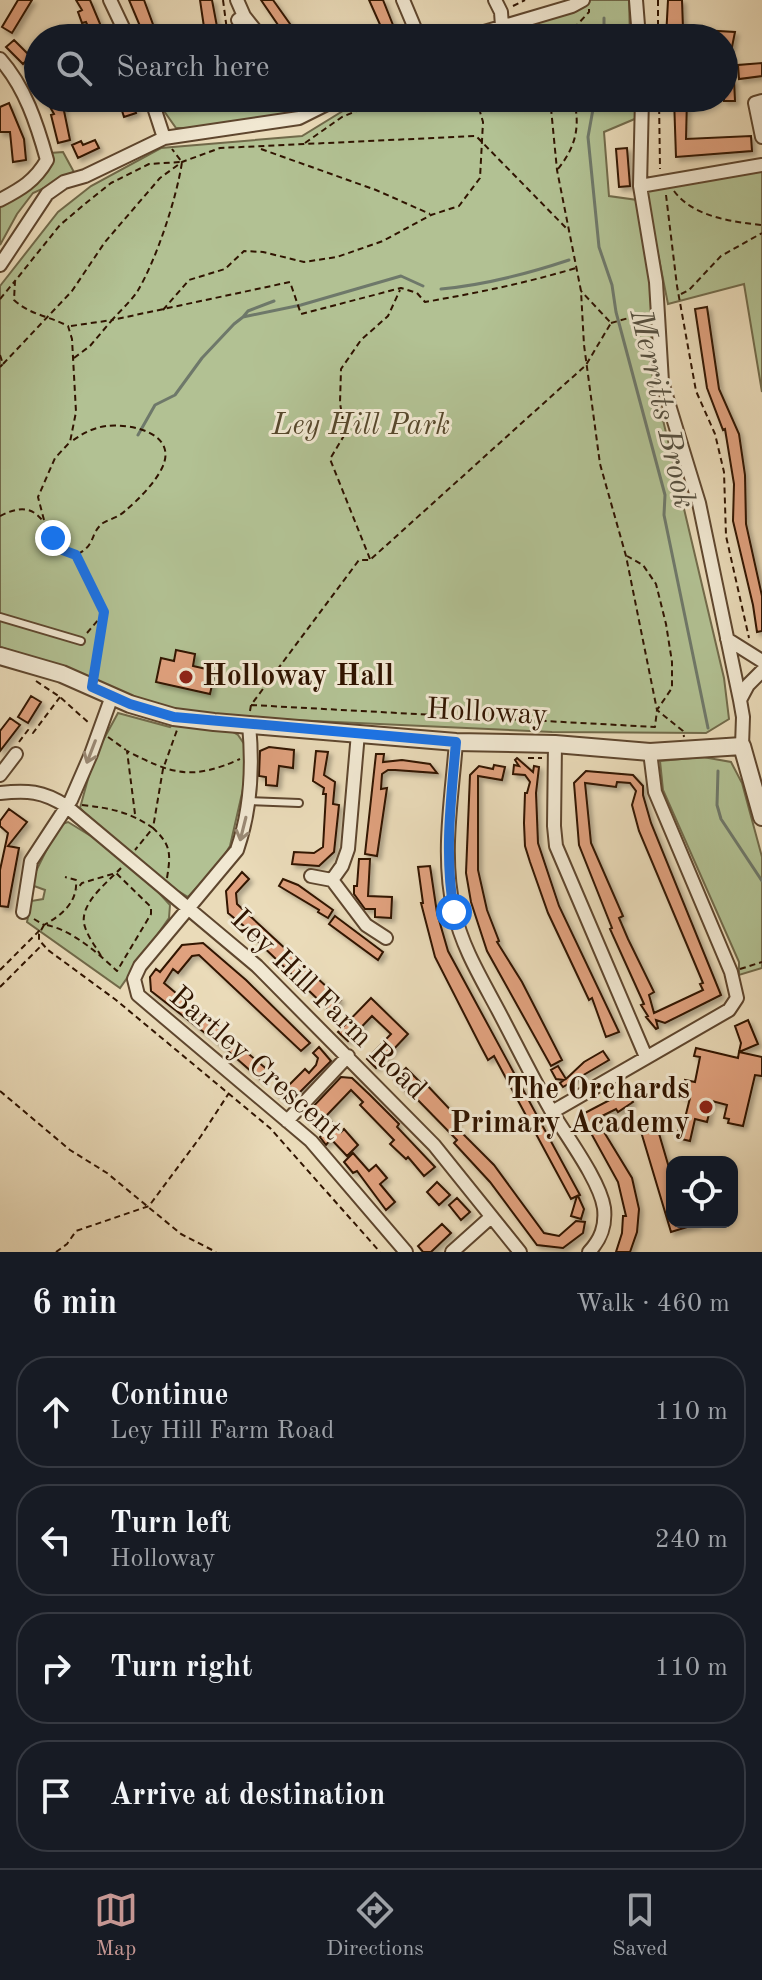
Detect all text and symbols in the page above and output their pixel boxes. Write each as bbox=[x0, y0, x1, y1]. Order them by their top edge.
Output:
search box bbox=[24, 24, 738, 112]
icon: search bbox=[52, 46, 96, 90]
text: Search here bbox=[116, 53, 270, 83]
water label: Merritts Brook bbox=[622, 305, 700, 512]
park label: Ley Hill Park bbox=[271, 411, 450, 441]
route end bbox=[35, 520, 71, 556]
place label: Holloway Hall bbox=[202, 662, 394, 692]
marker: Holloway Hall bbox=[177, 668, 195, 686]
street label: Holloway bbox=[425, 695, 549, 731]
one-way arrow bbox=[83, 739, 97, 764]
one-way arrow bbox=[234, 815, 249, 841]
route start bbox=[436, 894, 472, 930]
street label: Ley Hill Farm Road bbox=[224, 904, 432, 1106]
street label: Bartley Crescent bbox=[163, 981, 347, 1147]
place label: The Orchards Primary Academy bbox=[450, 1075, 690, 1139]
marker: The Orchards Primary Academy bbox=[697, 1098, 715, 1116]
map controls bbox=[666, 1156, 738, 1228]
button: locate bbox=[666, 1156, 738, 1228]
text: 6 min bbox=[32, 1287, 117, 1321]
text: Walk · 460 m bbox=[576, 1291, 730, 1317]
text: Continue bbox=[110, 1381, 229, 1411]
icon: ahead bbox=[34, 1390, 78, 1434]
text: 110 m bbox=[655, 1399, 728, 1425]
text: Ley Hill Farm Road bbox=[110, 1418, 335, 1444]
text: Turn left bbox=[110, 1509, 231, 1539]
icon: left bbox=[34, 1518, 78, 1562]
text: 240 m bbox=[655, 1527, 728, 1553]
text: Holloway bbox=[110, 1546, 215, 1572]
icon: right bbox=[34, 1646, 78, 1690]
text: Turn right bbox=[110, 1653, 252, 1683]
text: 110 m bbox=[655, 1655, 728, 1681]
icon: arrive bbox=[34, 1774, 78, 1818]
text: Arrive at destination bbox=[110, 1781, 385, 1811]
tab: Map bbox=[94, 1888, 138, 1963]
tab: Directions bbox=[326, 1888, 424, 1963]
tab: Saved bbox=[612, 1888, 668, 1963]

